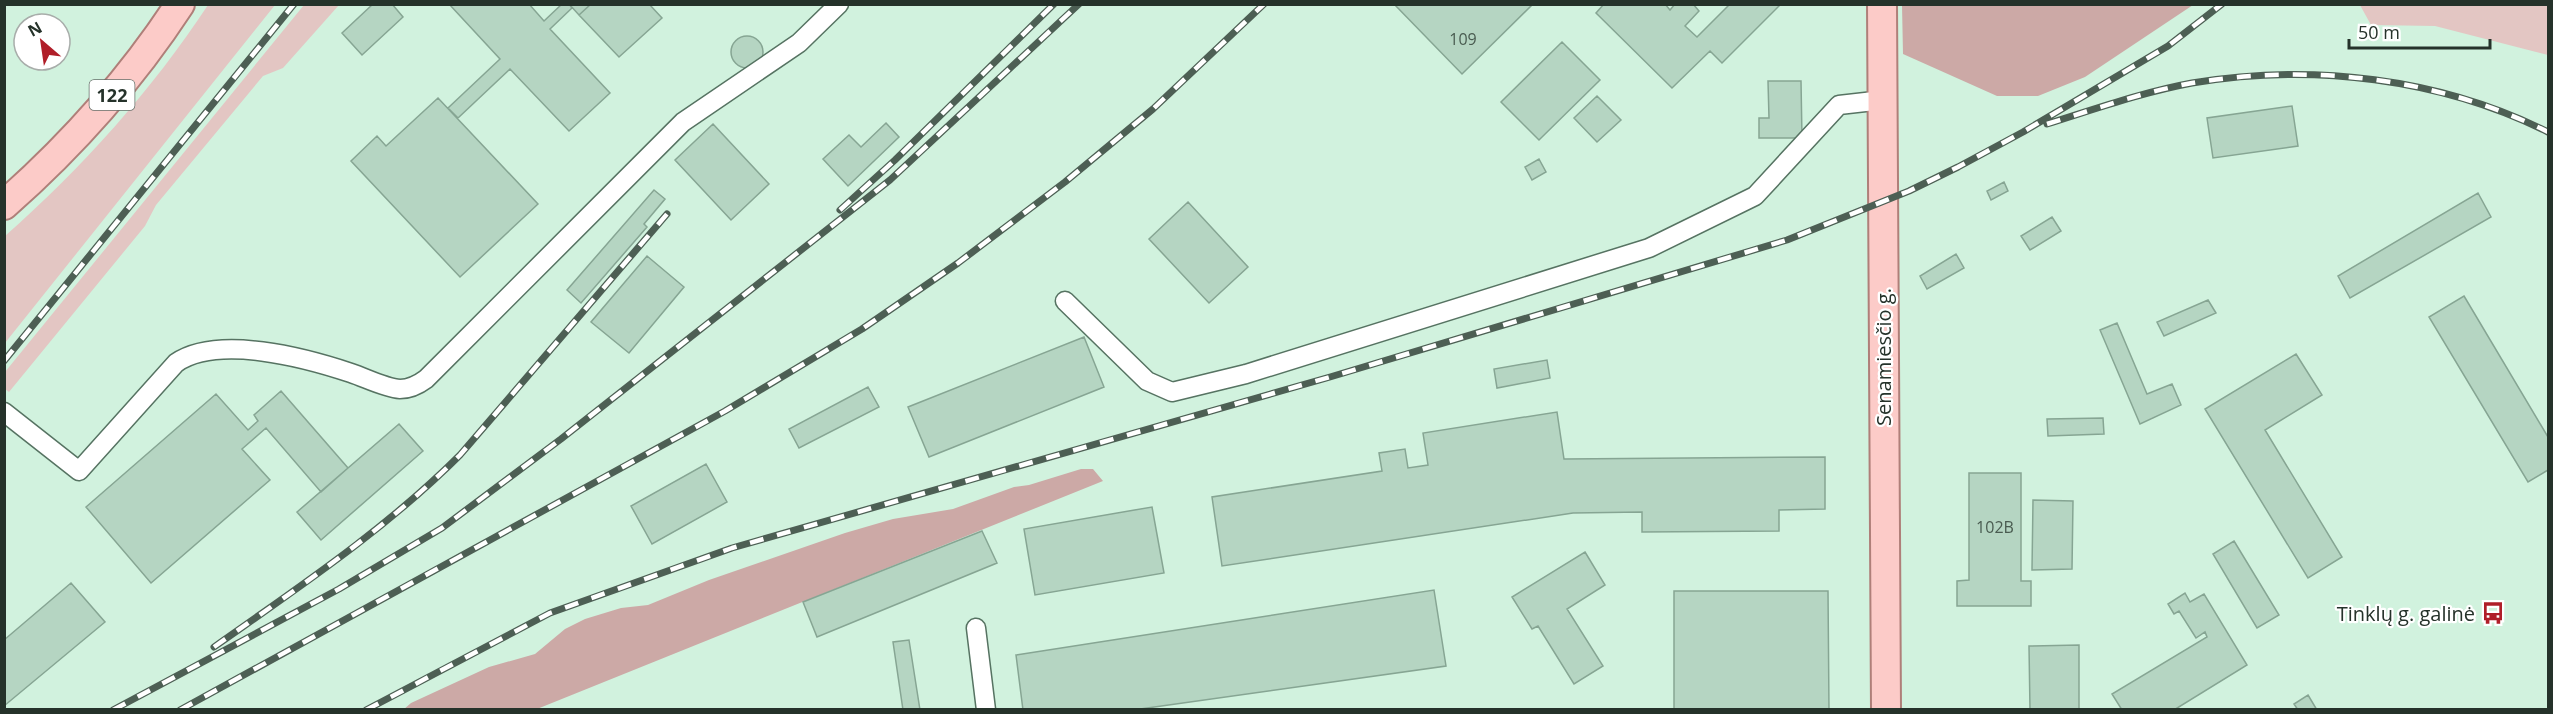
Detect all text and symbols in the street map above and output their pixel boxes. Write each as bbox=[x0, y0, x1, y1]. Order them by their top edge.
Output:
north arrow bbox=[12, 12, 72, 72]
scale bar bbox=[2349, 12, 2490, 50]
text: N bbox=[24, 16, 46, 42]
text: 50 m bbox=[2358, 20, 2400, 44]
house number: 109 bbox=[1449, 28, 1477, 50]
road number: 122 bbox=[90, 80, 134, 110]
street label: Senamiesčio g. bbox=[1870, 288, 1897, 426]
house number: 102B bbox=[1976, 516, 2014, 538]
place label: Tinklų g. galinė bbox=[2337, 600, 2475, 627]
bus stop icon: Tinklų g. galinė bbox=[2480, 600, 2506, 626]

